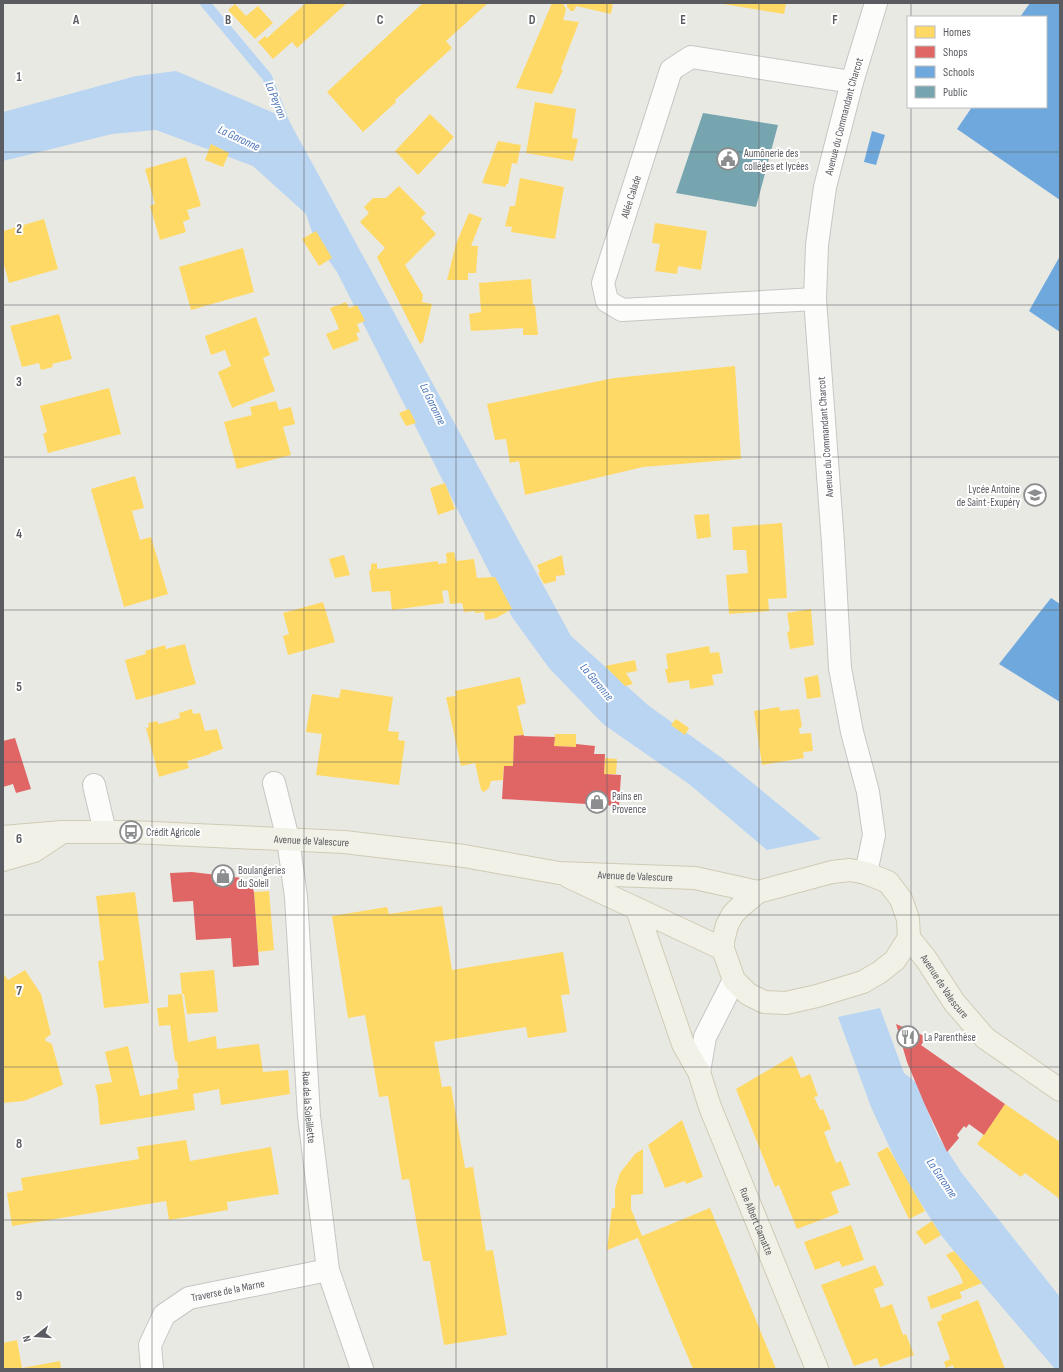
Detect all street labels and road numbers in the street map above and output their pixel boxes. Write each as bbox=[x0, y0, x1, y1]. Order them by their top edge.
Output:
street label: Avenue du Commandant Charcot bbox=[822, 56, 866, 177]
street label: Allée Calade bbox=[618, 174, 644, 221]
street label: Avenue du Commandant Charcot bbox=[815, 376, 836, 499]
street label: Avenue de Valescure bbox=[273, 833, 350, 850]
street label: Avenue de Valescure bbox=[596, 868, 673, 884]
street label: Avenue de Valescure bbox=[917, 951, 971, 1021]
street label: Rue de la Soleillette bbox=[299, 1071, 318, 1144]
street label: Rue Albert Camatte bbox=[737, 1186, 776, 1257]
street label: Traverse de la Marne bbox=[190, 1277, 266, 1304]

